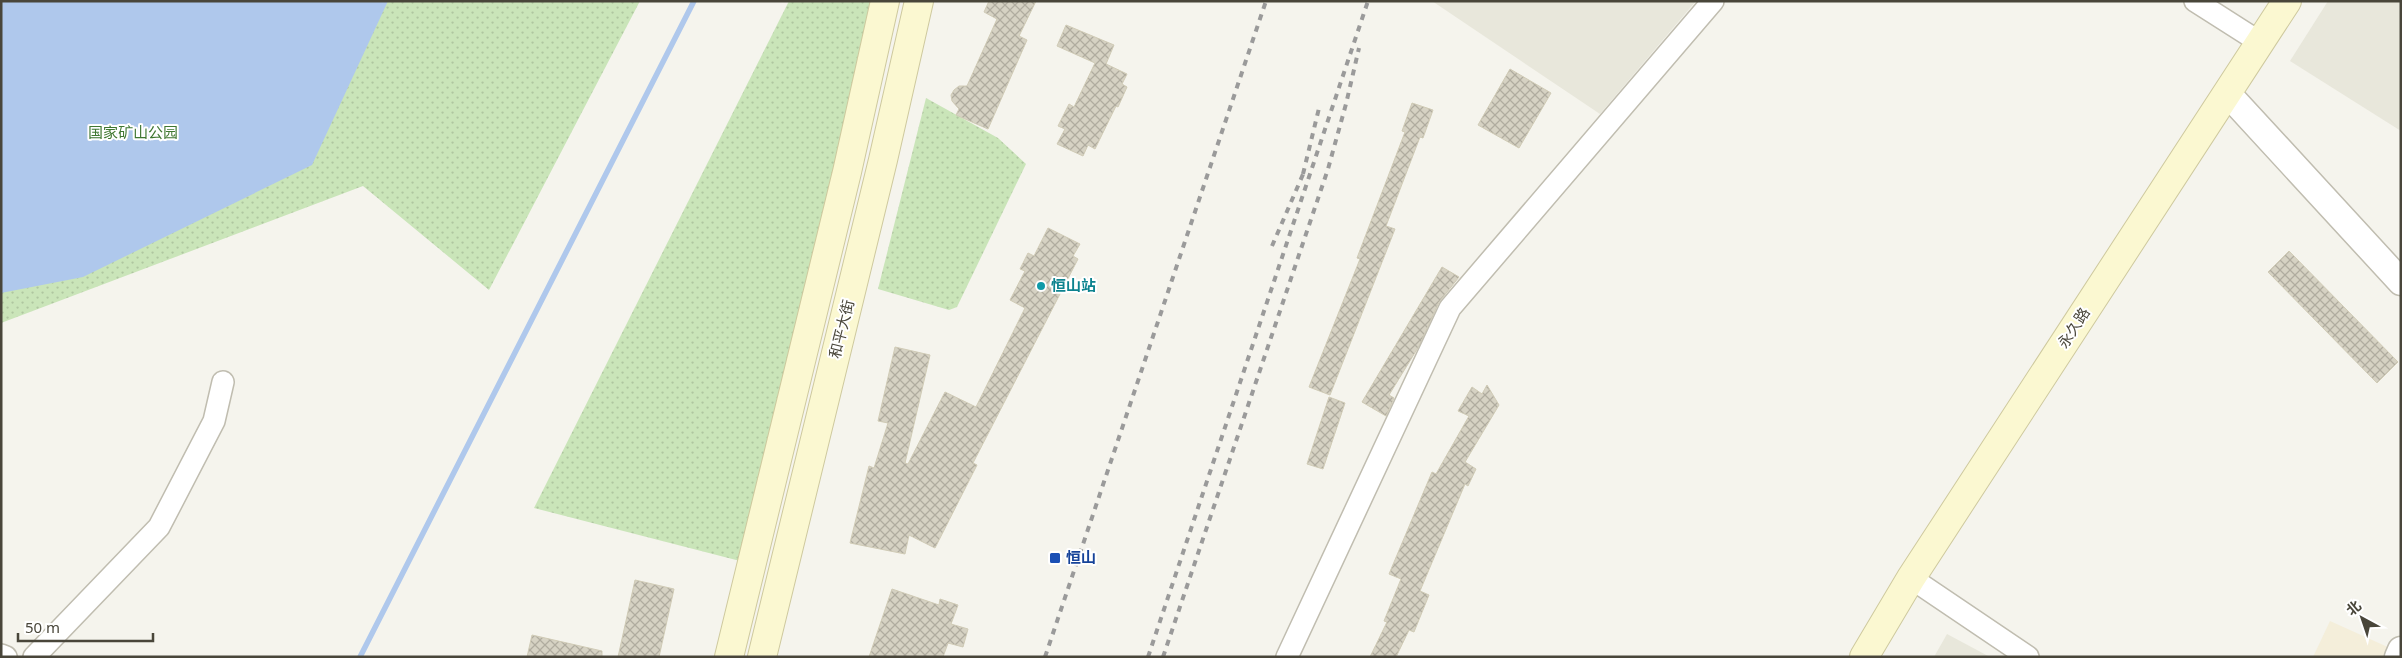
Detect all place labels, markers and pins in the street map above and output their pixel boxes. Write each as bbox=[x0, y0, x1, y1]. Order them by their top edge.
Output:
place label: 恒山站 bbox=[1051, 275, 1096, 295]
marker: 恒山站 bbox=[1035, 280, 1047, 292]
place label: 恒山 bbox=[1066, 547, 1096, 567]
marker: 恒山 bbox=[1048, 551, 1062, 565]

